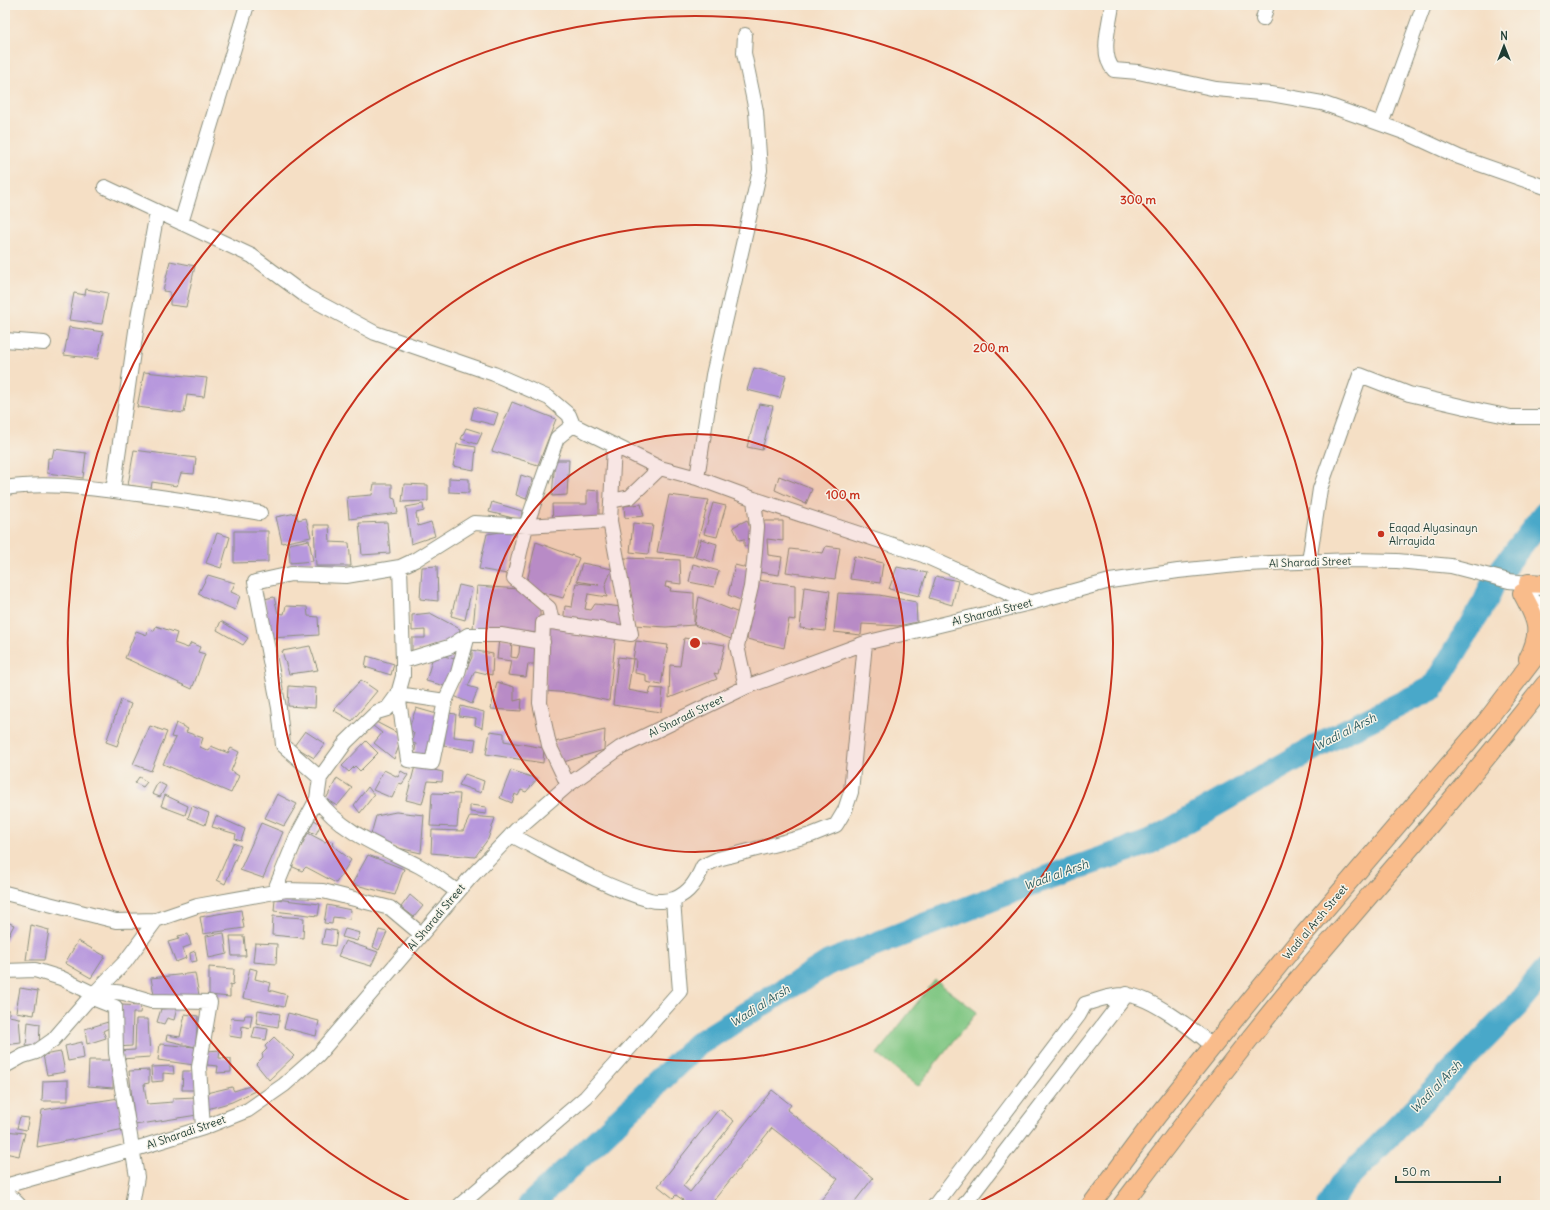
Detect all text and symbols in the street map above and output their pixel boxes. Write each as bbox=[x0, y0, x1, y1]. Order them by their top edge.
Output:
north arrow bbox=[1484, 26, 1524, 66]
text: N bbox=[1500, 29, 1508, 43]
text: 300 m bbox=[1120, 192, 1156, 207]
text: 200 m bbox=[973, 340, 1009, 355]
text: 100 m bbox=[826, 487, 860, 502]
place label: Eaqad Alyasinayn Alrrayida bbox=[1389, 521, 1478, 548]
marker: Eaqad Alyasinayn Alrrayida bbox=[1376, 529, 1386, 539]
street label: Al Sharadi Street bbox=[1269, 554, 1352, 570]
street label: Al Sharadi Street bbox=[950, 595, 1034, 629]
centre of rings bbox=[688, 636, 702, 650]
street label: Al Sharadi Street bbox=[646, 692, 726, 740]
water label: Wadi al Arsh bbox=[1311, 709, 1379, 754]
water label: Wadi al Arsh bbox=[1022, 856, 1091, 893]
street label: Al Sharadi Street bbox=[404, 881, 468, 953]
street label: Wadi al Arsh Street bbox=[1280, 881, 1351, 962]
water label: Wadi al Arsh bbox=[727, 981, 793, 1030]
water label: Wadi al Arsh bbox=[1407, 1056, 1465, 1116]
street label: Al Sharadi Street bbox=[145, 1112, 228, 1152]
scale bar bbox=[1396, 1158, 1500, 1184]
text: 50 m bbox=[1402, 1164, 1431, 1179]

